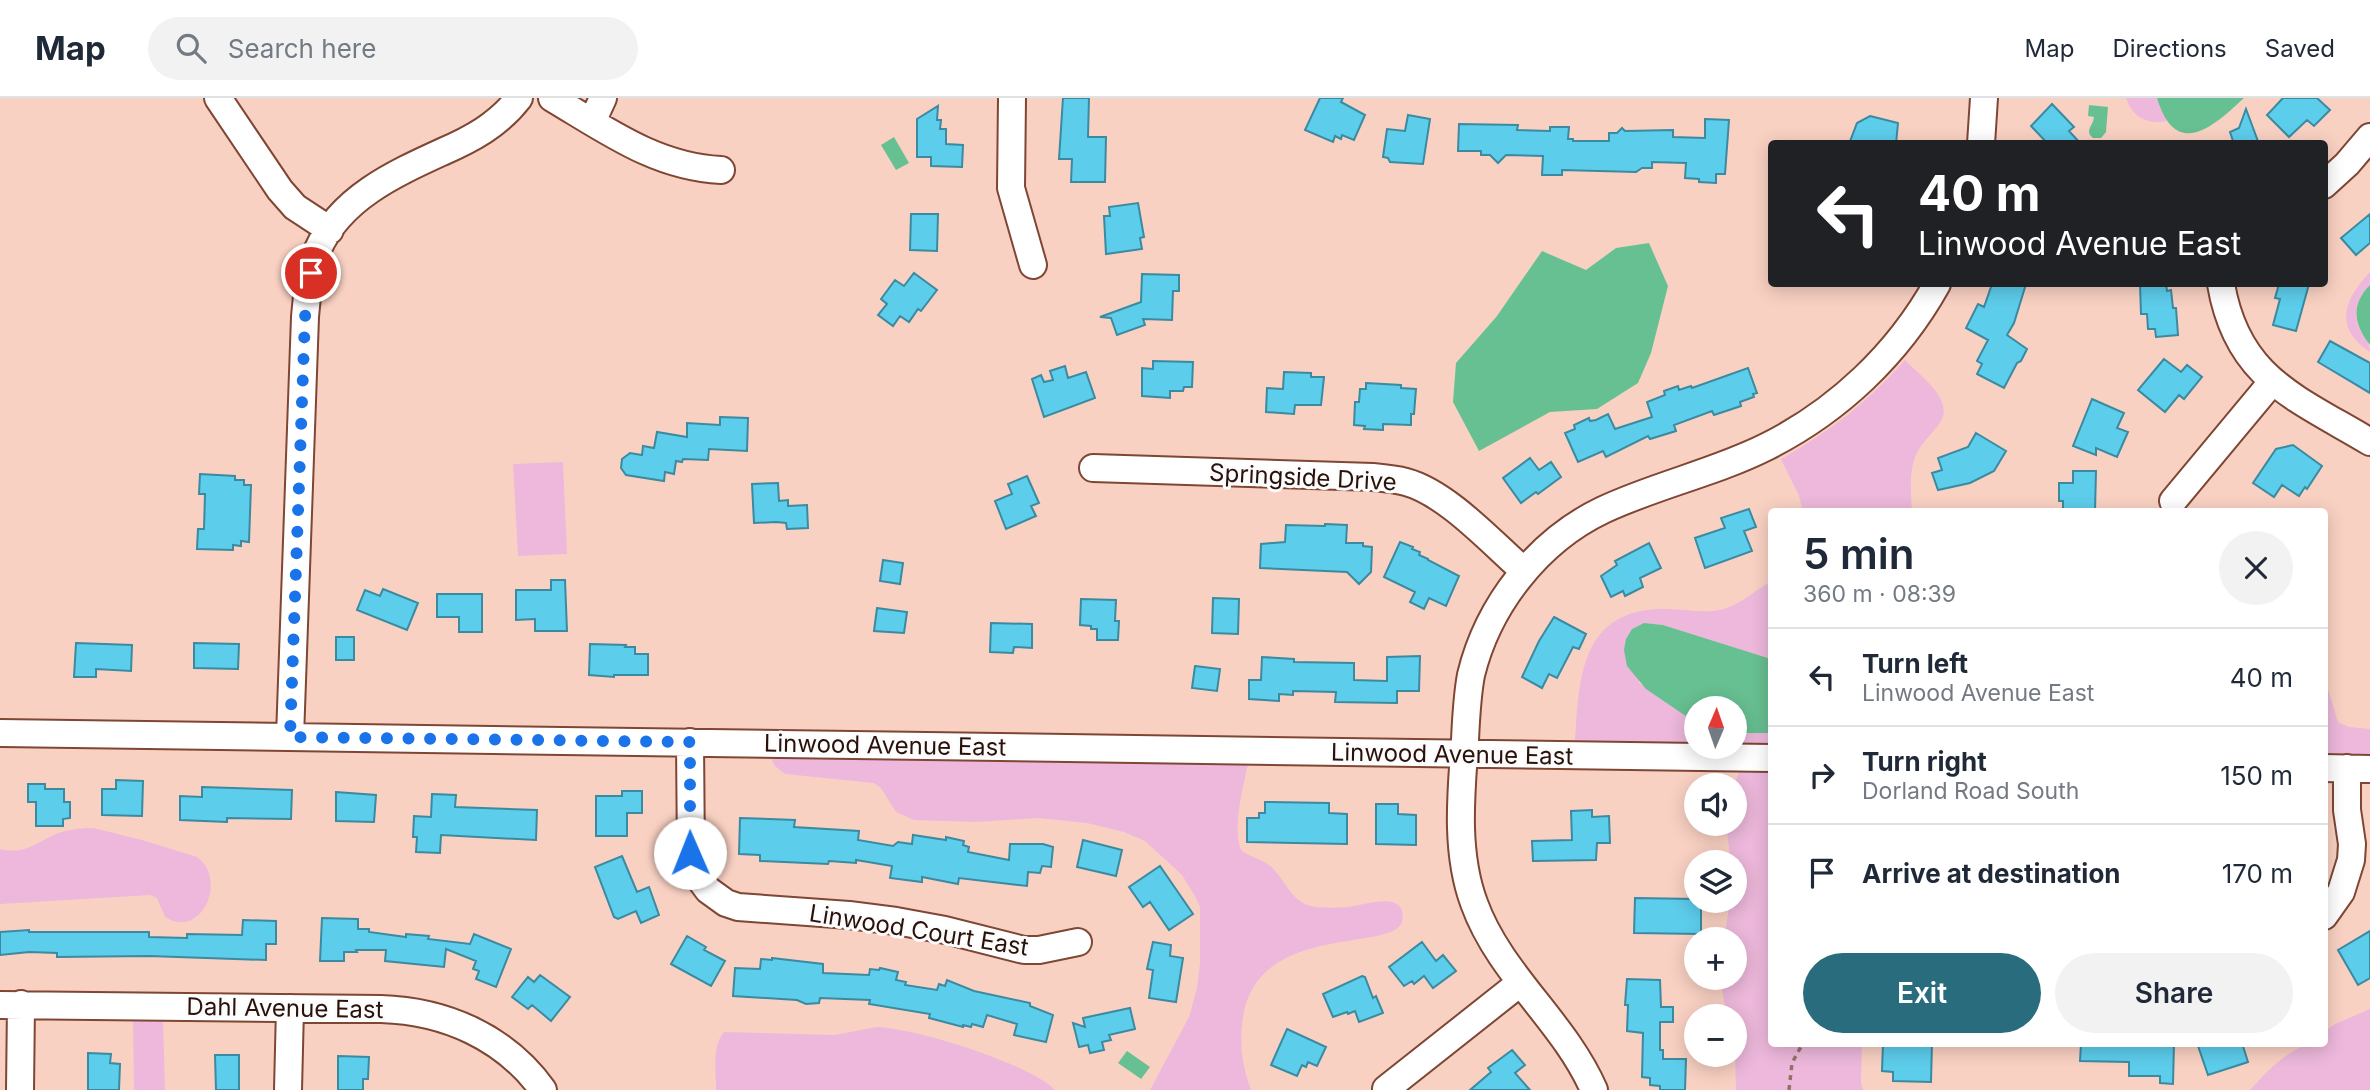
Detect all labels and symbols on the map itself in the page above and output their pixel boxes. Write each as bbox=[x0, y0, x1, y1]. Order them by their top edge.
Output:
pin bbox=[281, 243, 341, 303]
street label: Springside Drive bbox=[1209, 458, 1397, 496]
north arrow bbox=[1684, 696, 1746, 760]
street label: Linwood Avenue East bbox=[764, 728, 1007, 762]
street label: Linwood Avenue East bbox=[1331, 737, 1574, 771]
position arrow bbox=[653, 816, 727, 890]
street label: Linwood Court East bbox=[807, 898, 1031, 962]
street label: Dahl Avenue East bbox=[186, 992, 384, 1024]

